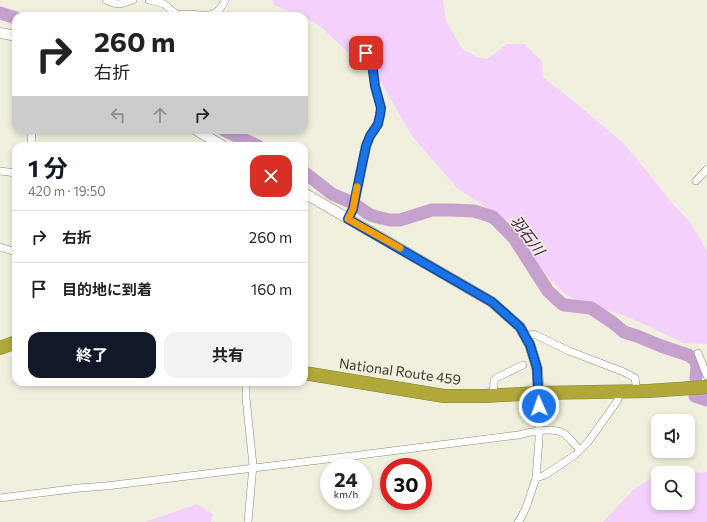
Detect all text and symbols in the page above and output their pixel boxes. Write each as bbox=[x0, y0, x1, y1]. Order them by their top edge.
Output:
text: 260 m bbox=[94, 24, 175, 58]
icon: right bbox=[28, 28, 80, 80]
pin bbox=[349, 36, 383, 70]
icon: arrive bbox=[355, 42, 377, 64]
text: 右折 bbox=[94, 61, 130, 83]
icon: left bbox=[107, 104, 129, 126]
icon: ahead bbox=[149, 104, 171, 126]
icon: right bbox=[191, 104, 213, 126]
text: 1 分 bbox=[28, 153, 67, 182]
button: close bbox=[250, 155, 292, 197]
text: 420 m · 19:50 bbox=[28, 183, 106, 199]
water label: 羽石川 bbox=[507, 212, 550, 260]
icon: right bbox=[28, 226, 50, 248]
text: 右折 bbox=[62, 228, 92, 246]
text: 260 m bbox=[249, 228, 292, 246]
icon: arrive bbox=[28, 278, 50, 300]
text: 目的地に到着 bbox=[62, 280, 152, 298]
text: 160 m bbox=[251, 280, 292, 298]
button: 終了 bbox=[28, 332, 156, 378]
button: 共有 bbox=[164, 332, 292, 378]
street label: National Route 459 bbox=[338, 354, 462, 388]
position arrow bbox=[518, 385, 560, 427]
map controls bbox=[651, 414, 695, 510]
button: sound bbox=[651, 414, 695, 458]
speed limit sign: 30 bbox=[380, 458, 432, 510]
button: search bbox=[651, 466, 695, 510]
text: 24 bbox=[334, 467, 358, 491]
text: km/h bbox=[334, 488, 358, 500]

